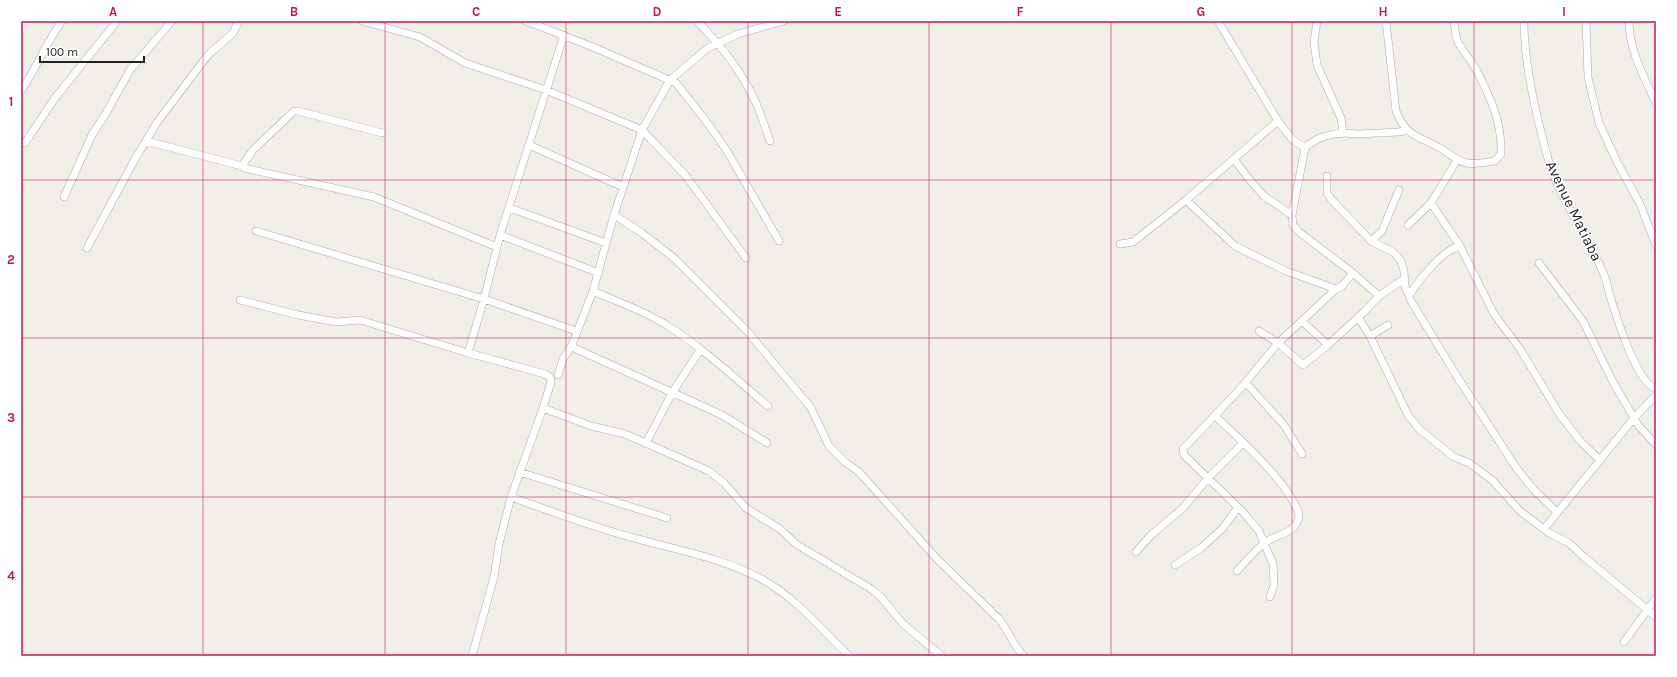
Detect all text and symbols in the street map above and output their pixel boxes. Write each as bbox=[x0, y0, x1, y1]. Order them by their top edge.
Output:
text: A bbox=[109, 4, 117, 19]
text: B bbox=[290, 4, 298, 19]
text: C bbox=[472, 4, 480, 19]
text: D bbox=[653, 4, 662, 19]
text: E bbox=[834, 4, 842, 19]
text: F bbox=[1016, 4, 1024, 19]
text: G bbox=[1197, 4, 1205, 19]
text: H bbox=[1378, 4, 1388, 19]
text: I bbox=[1562, 4, 1566, 19]
scale bar bbox=[40, 38, 144, 64]
text: 100 m bbox=[46, 45, 78, 59]
text: 1 bbox=[9, 94, 13, 109]
street label: Avenue Matiaba bbox=[1542, 158, 1606, 264]
text: 2 bbox=[7, 252, 15, 267]
text: 3 bbox=[7, 410, 15, 425]
text: 4 bbox=[7, 568, 15, 583]

